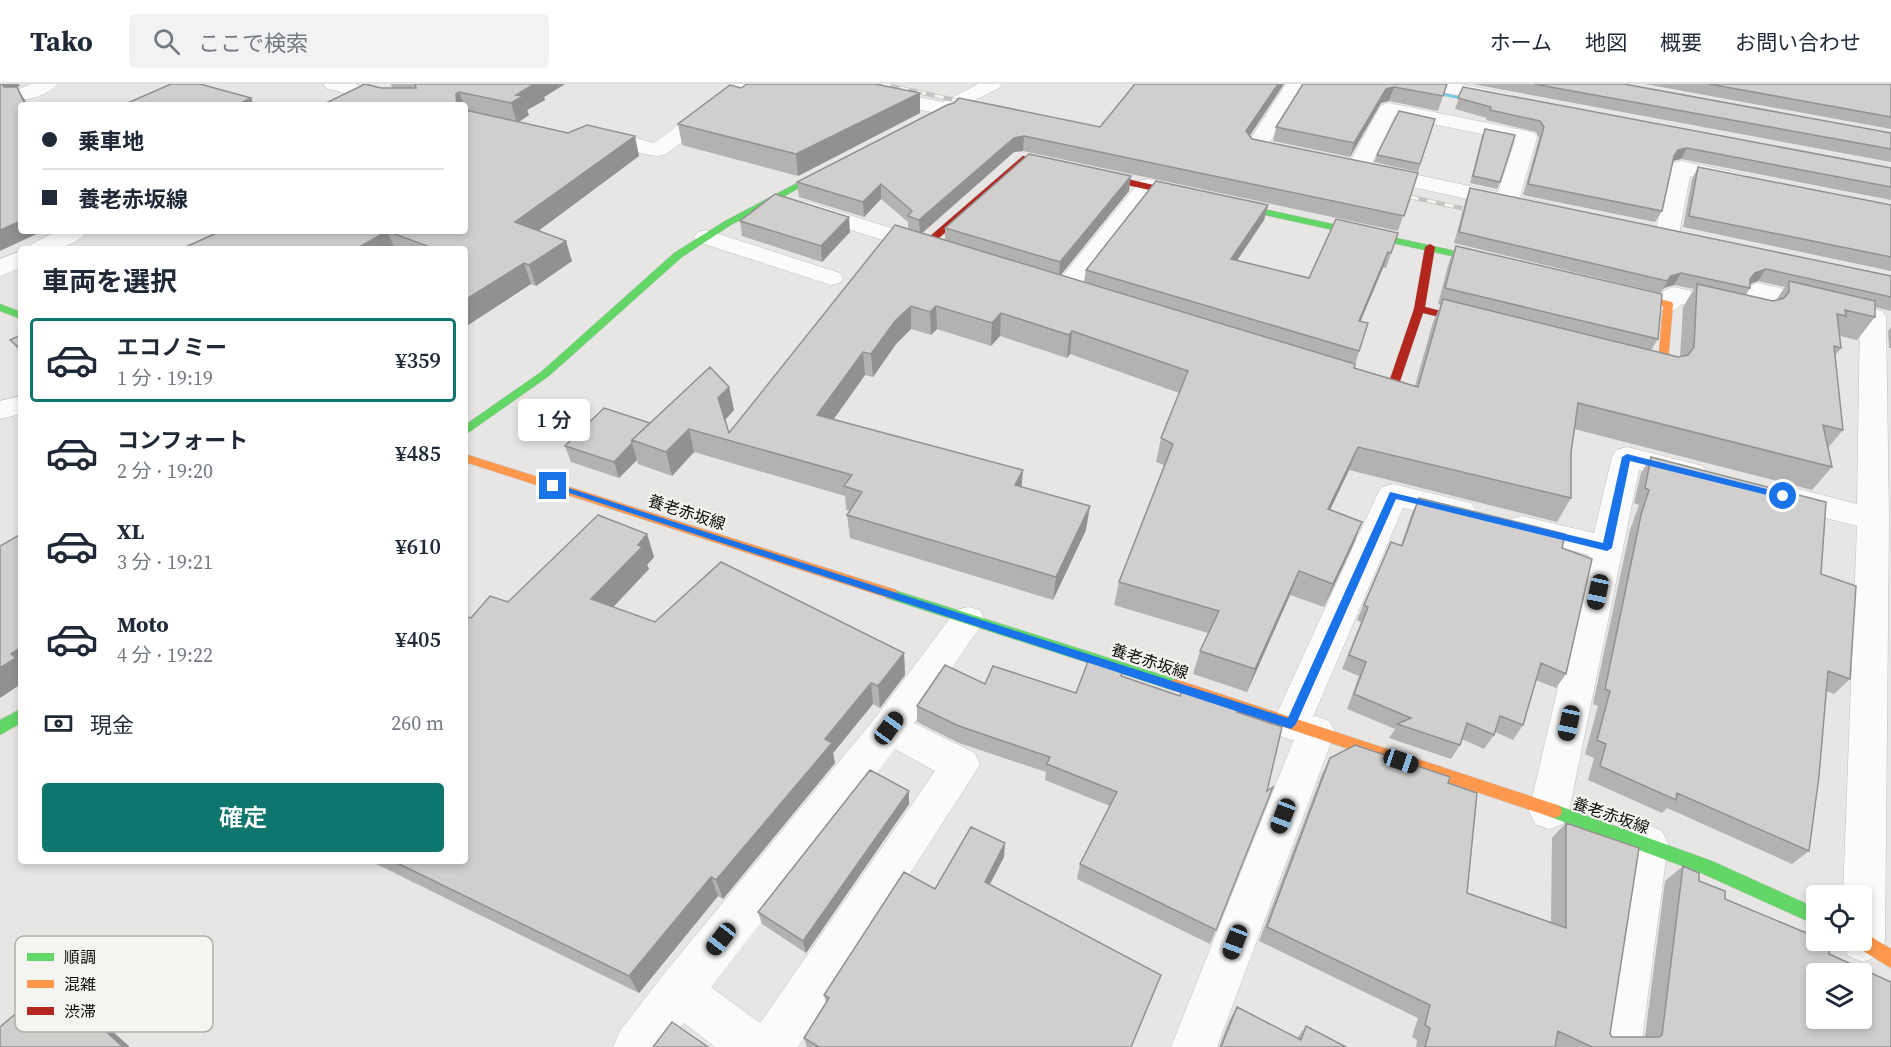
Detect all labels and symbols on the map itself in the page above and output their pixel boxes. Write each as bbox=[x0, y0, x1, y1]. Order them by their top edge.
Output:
callout: 1 分 bbox=[517, 399, 589, 441]
route end bbox=[539, 472, 566, 499]
route start bbox=[1769, 482, 1796, 509]
street label: 養老赤坂線 bbox=[646, 489, 728, 535]
car bbox=[1585, 573, 1611, 611]
street label: 養老赤坂線 bbox=[1109, 638, 1191, 684]
car bbox=[1556, 704, 1582, 742]
car bbox=[871, 708, 907, 748]
car bbox=[1381, 747, 1421, 775]
street label: 養老赤坂線 bbox=[1570, 792, 1652, 838]
car bbox=[1268, 796, 1298, 836]
car bbox=[703, 919, 739, 959]
car bbox=[1220, 922, 1250, 962]
legend bbox=[15, 936, 213, 1032]
text: 順調 bbox=[64, 946, 96, 968]
text: 混雑 bbox=[64, 973, 96, 995]
text: 渋滞 bbox=[64, 1000, 96, 1022]

